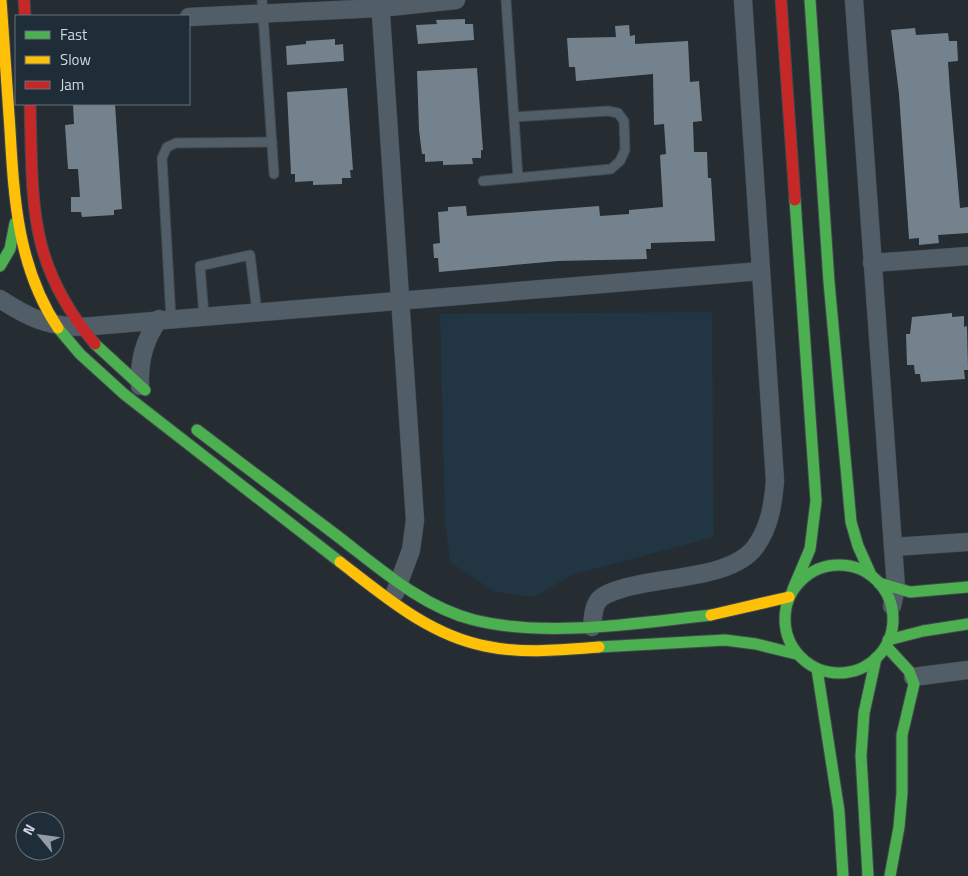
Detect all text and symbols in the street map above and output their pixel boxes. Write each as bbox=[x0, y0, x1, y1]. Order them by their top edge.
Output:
legend bbox=[15, 15, 190, 105]
text: Fast bbox=[60, 23, 88, 46]
text: Slow bbox=[60, 48, 91, 71]
text: Jam bbox=[60, 73, 84, 96]
north arrow bbox=[15, 811, 65, 861]
text: N bbox=[17, 820, 40, 839]

